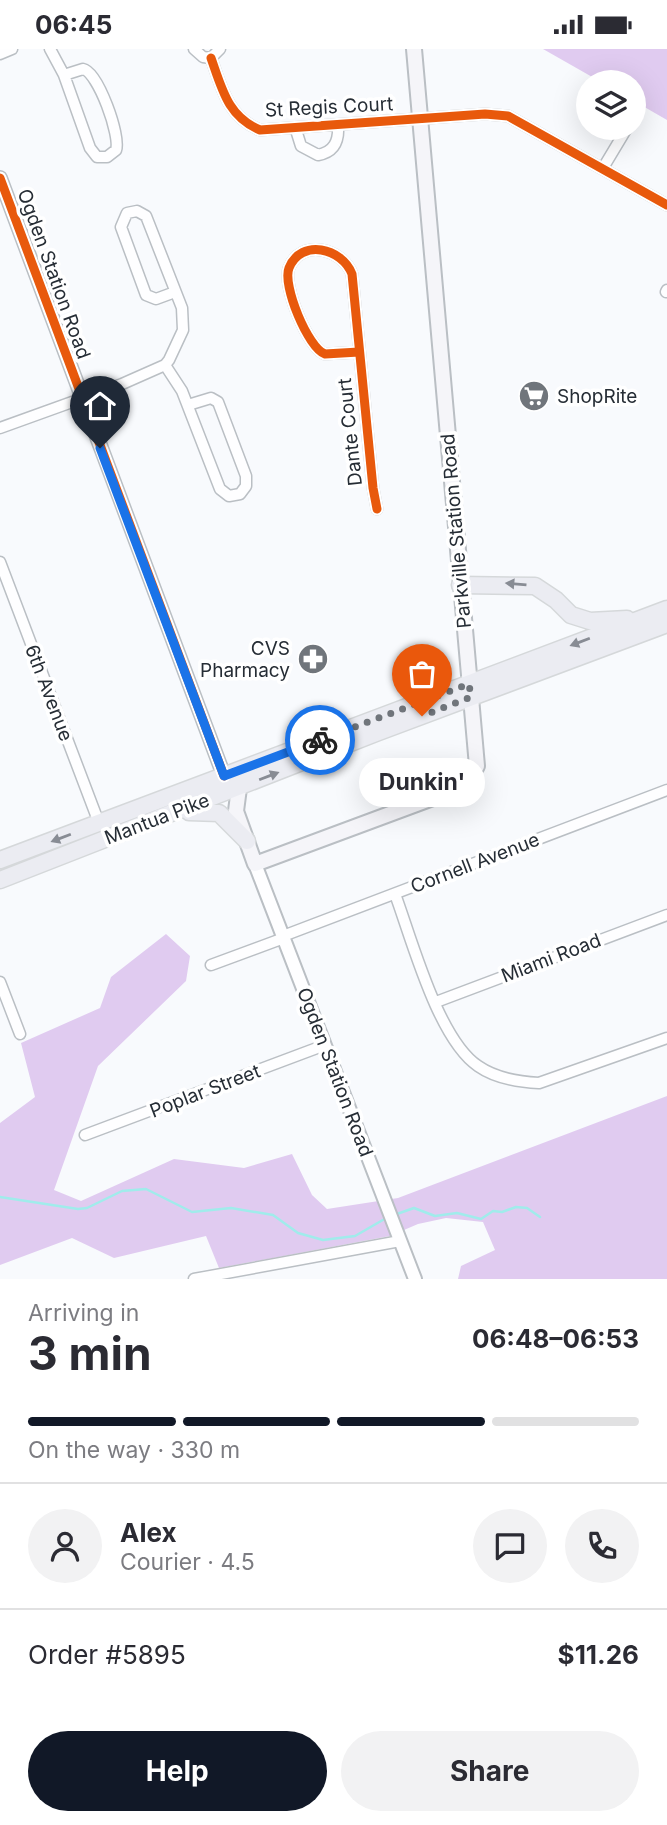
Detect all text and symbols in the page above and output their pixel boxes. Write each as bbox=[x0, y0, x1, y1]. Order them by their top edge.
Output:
text: 06:45 bbox=[35, 9, 112, 40]
map controls bbox=[576, 70, 646, 140]
button: layers bbox=[576, 70, 646, 140]
street label: St Regis Court bbox=[264, 92, 394, 122]
street label: Ogden Station Road bbox=[13, 186, 95, 362]
pin bbox=[70, 376, 130, 448]
street label: Dante Court bbox=[333, 377, 367, 487]
supermarket icon: ShopRite bbox=[517, 379, 551, 413]
place label: ShopRite bbox=[557, 385, 637, 408]
icon: home bbox=[81, 387, 119, 425]
street label: Parkville Station Road bbox=[436, 433, 476, 629]
one-way arrow bbox=[505, 578, 527, 589]
one-way arrow bbox=[570, 636, 591, 647]
place label: CVS Pharmacy bbox=[200, 637, 290, 682]
street label: 6th Avenue bbox=[20, 642, 78, 744]
pharmacy icon: CVS Pharmacy bbox=[296, 642, 330, 676]
pin bbox=[392, 644, 452, 716]
icon: bag bbox=[403, 655, 441, 693]
courier bbox=[285, 705, 355, 775]
icon: bike bbox=[301, 721, 339, 759]
callout: Dunkin' bbox=[359, 758, 485, 807]
text: Dunkin' bbox=[379, 768, 465, 796]
one-way arrow bbox=[259, 771, 280, 782]
street label: Mantua Pike bbox=[101, 788, 213, 850]
street label: Cornell Avenue bbox=[407, 828, 543, 898]
one-way arrow bbox=[51, 832, 72, 843]
street label: Miami Road bbox=[498, 928, 604, 988]
street label: Ogden Station Road bbox=[292, 984, 378, 1160]
street label: Poplar Street bbox=[147, 1059, 263, 1123]
text: Arriving in bbox=[28, 1299, 139, 1327]
text: 06:48–06:53 bbox=[472, 1323, 639, 1354]
text: 3 min bbox=[28, 1325, 152, 1381]
text: On the way · 330 m bbox=[28, 1436, 240, 1464]
button: person bbox=[28, 1509, 102, 1583]
button: chat bbox=[473, 1509, 547, 1583]
button: phone bbox=[565, 1509, 639, 1583]
text: Alex bbox=[120, 1517, 177, 1548]
text: Courier · 4.5 bbox=[120, 1548, 255, 1576]
text: Order #5895 bbox=[28, 1639, 186, 1670]
text: $11.26 bbox=[558, 1639, 639, 1670]
button: Help bbox=[28, 1731, 327, 1811]
button: Share bbox=[341, 1731, 639, 1811]

